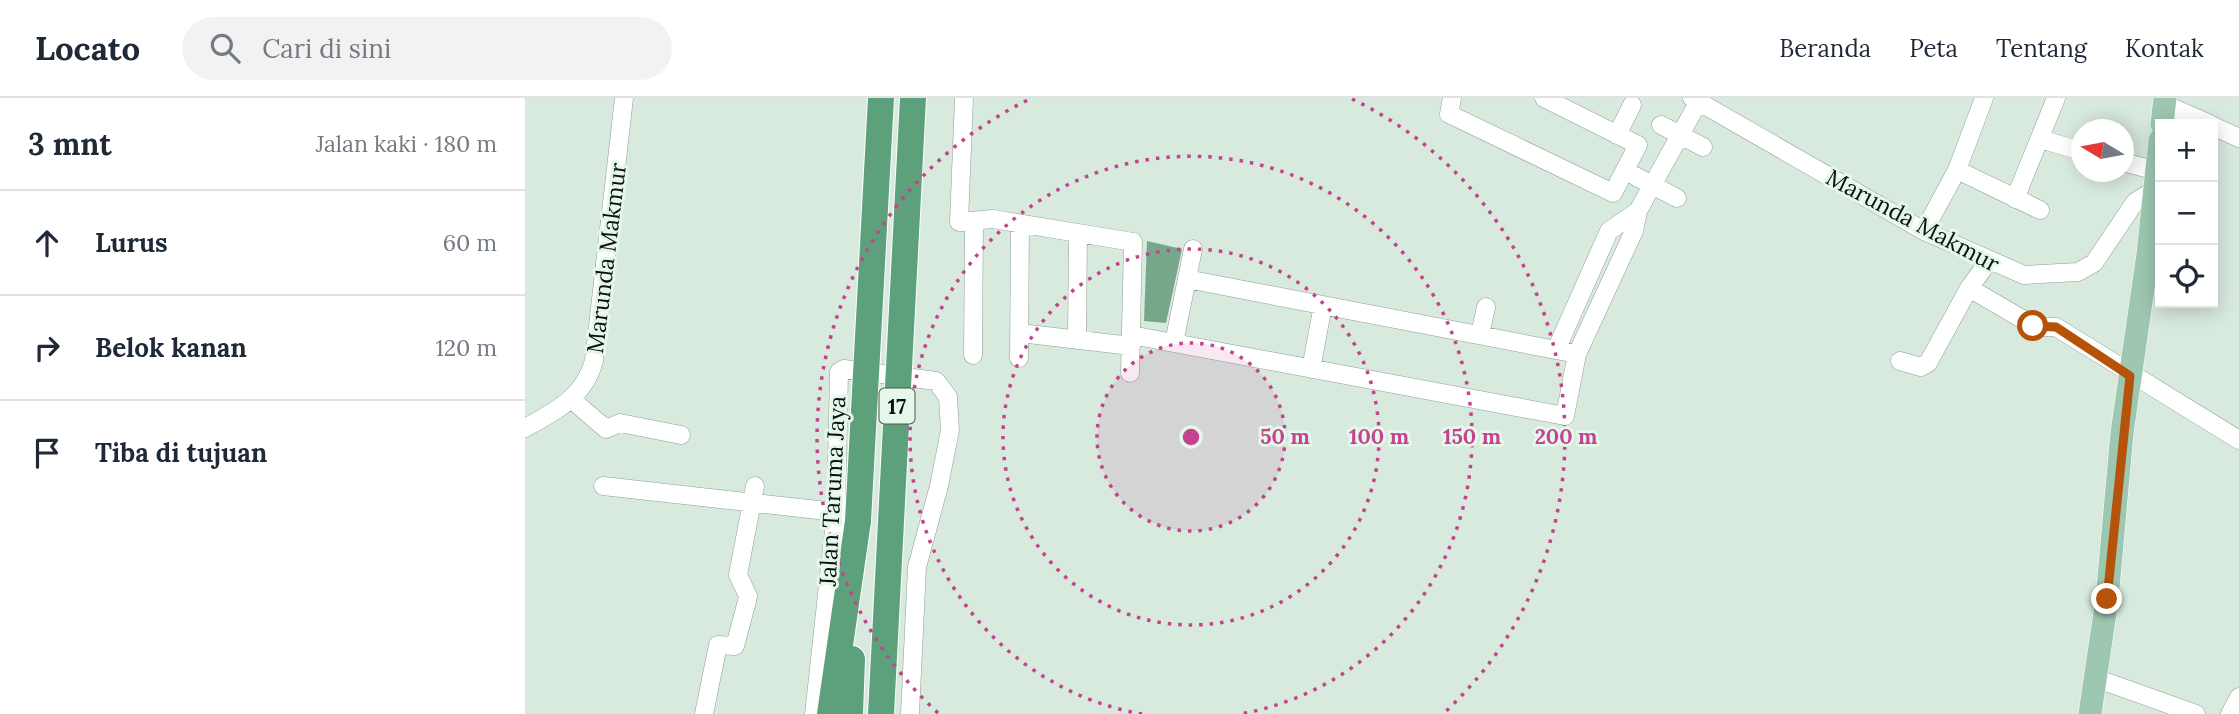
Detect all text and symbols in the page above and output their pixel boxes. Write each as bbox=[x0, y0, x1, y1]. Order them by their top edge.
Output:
search box bbox=[182, 17, 672, 80]
text: Locato bbox=[35, 27, 140, 69]
icon: search bbox=[206, 29, 244, 67]
text: Cari di sini bbox=[262, 32, 391, 65]
text: Beranda bbox=[1779, 33, 1871, 64]
text: Peta bbox=[1909, 33, 1958, 64]
text: Tentang bbox=[1996, 33, 2087, 64]
text: Kontak bbox=[2125, 33, 2204, 64]
north arrow bbox=[2071, 119, 2134, 182]
map controls bbox=[2155, 119, 2218, 308]
button: + bbox=[2155, 119, 2218, 182]
text: 3 mnt bbox=[28, 125, 112, 163]
text: Jalan kaki · 180 m bbox=[316, 129, 497, 158]
street label: Marunda Makmur bbox=[580, 161, 632, 355]
street label: Marunda Makmur bbox=[1821, 162, 2005, 278]
button: − bbox=[2155, 182, 2218, 245]
icon: ahead bbox=[28, 224, 66, 262]
text: Lurus bbox=[95, 226, 168, 259]
text: 60 m bbox=[443, 228, 497, 257]
button: locate bbox=[2155, 245, 2218, 308]
route start bbox=[2017, 310, 2048, 341]
icon: right bbox=[28, 329, 66, 367]
text: Belok kanan bbox=[95, 331, 247, 364]
text: 120 m bbox=[435, 333, 497, 362]
road number: 17 bbox=[879, 388, 915, 424]
street label: Jalan Taruma Jaya bbox=[812, 395, 851, 588]
text: 50 m bbox=[1260, 423, 1310, 450]
text: 100 m bbox=[1349, 423, 1409, 450]
text: 150 m bbox=[1443, 423, 1501, 450]
text: 200 m bbox=[1535, 423, 1597, 450]
centre of rings bbox=[1179, 425, 1203, 449]
icon: arrive bbox=[28, 434, 66, 472]
text: Tiba di tujuan bbox=[95, 436, 267, 469]
route end bbox=[2091, 583, 2122, 614]

